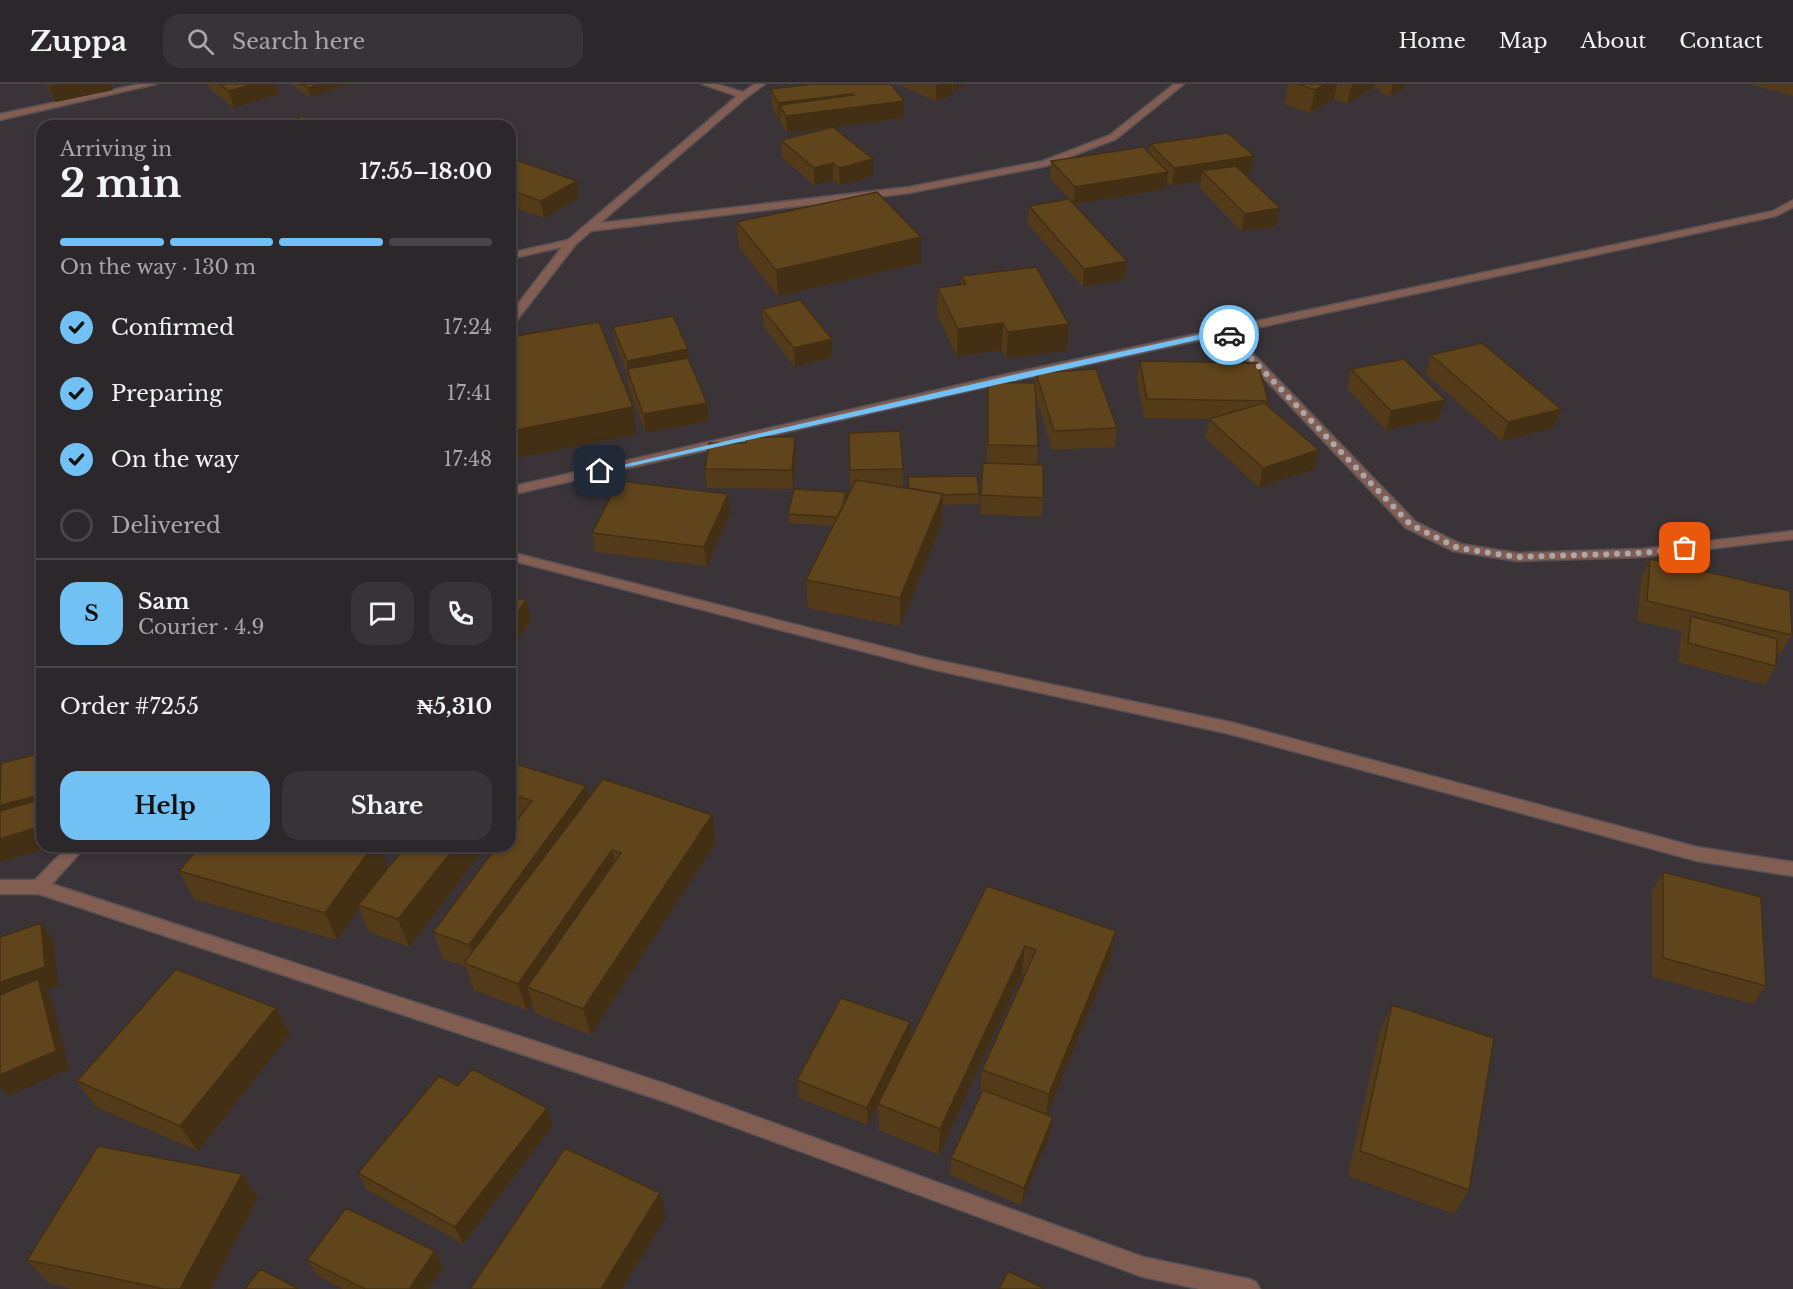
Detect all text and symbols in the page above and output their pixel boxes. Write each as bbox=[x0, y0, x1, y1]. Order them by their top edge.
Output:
search box bbox=[163, 14, 583, 68]
text: Zuppa bbox=[30, 24, 127, 59]
icon: search bbox=[184, 25, 217, 58]
text: Search here bbox=[232, 28, 365, 55]
text: Home bbox=[1399, 28, 1466, 54]
text: Map bbox=[1499, 28, 1547, 54]
text: About bbox=[1580, 28, 1646, 54]
text: Contact bbox=[1679, 28, 1763, 54]
text: Arriving in bbox=[60, 137, 172, 161]
text: 17:55–18:00 bbox=[360, 158, 492, 185]
text: 2 min bbox=[60, 159, 181, 208]
text: On the way · 130 m bbox=[60, 255, 256, 279]
courier bbox=[1199, 305, 1259, 365]
icon: check bbox=[60, 311, 93, 344]
text: Confirmed bbox=[111, 314, 234, 341]
text: 17:24 bbox=[443, 315, 492, 339]
icon: car bbox=[1213, 319, 1246, 352]
icon: check bbox=[60, 377, 93, 410]
text: Preparing bbox=[111, 380, 222, 407]
text: 17:41 bbox=[447, 381, 492, 405]
icon: check bbox=[60, 443, 93, 476]
pin bbox=[574, 445, 625, 496]
text: On the way bbox=[111, 446, 239, 473]
text: 17:48 bbox=[444, 447, 492, 471]
icon: home bbox=[583, 454, 616, 487]
text: Delivered bbox=[111, 512, 221, 539]
pin bbox=[1659, 522, 1710, 573]
icon: bag bbox=[1668, 531, 1701, 564]
button: chat bbox=[351, 582, 414, 645]
button: phone bbox=[429, 582, 492, 645]
text: Sam bbox=[138, 588, 190, 615]
text: S bbox=[84, 600, 99, 627]
text: Courier · 4.9 bbox=[138, 615, 264, 639]
text: Order #7255 bbox=[60, 693, 199, 720]
text: ₦5,310 bbox=[417, 693, 492, 720]
button: Help bbox=[60, 771, 270, 840]
button: Share bbox=[282, 771, 492, 840]

